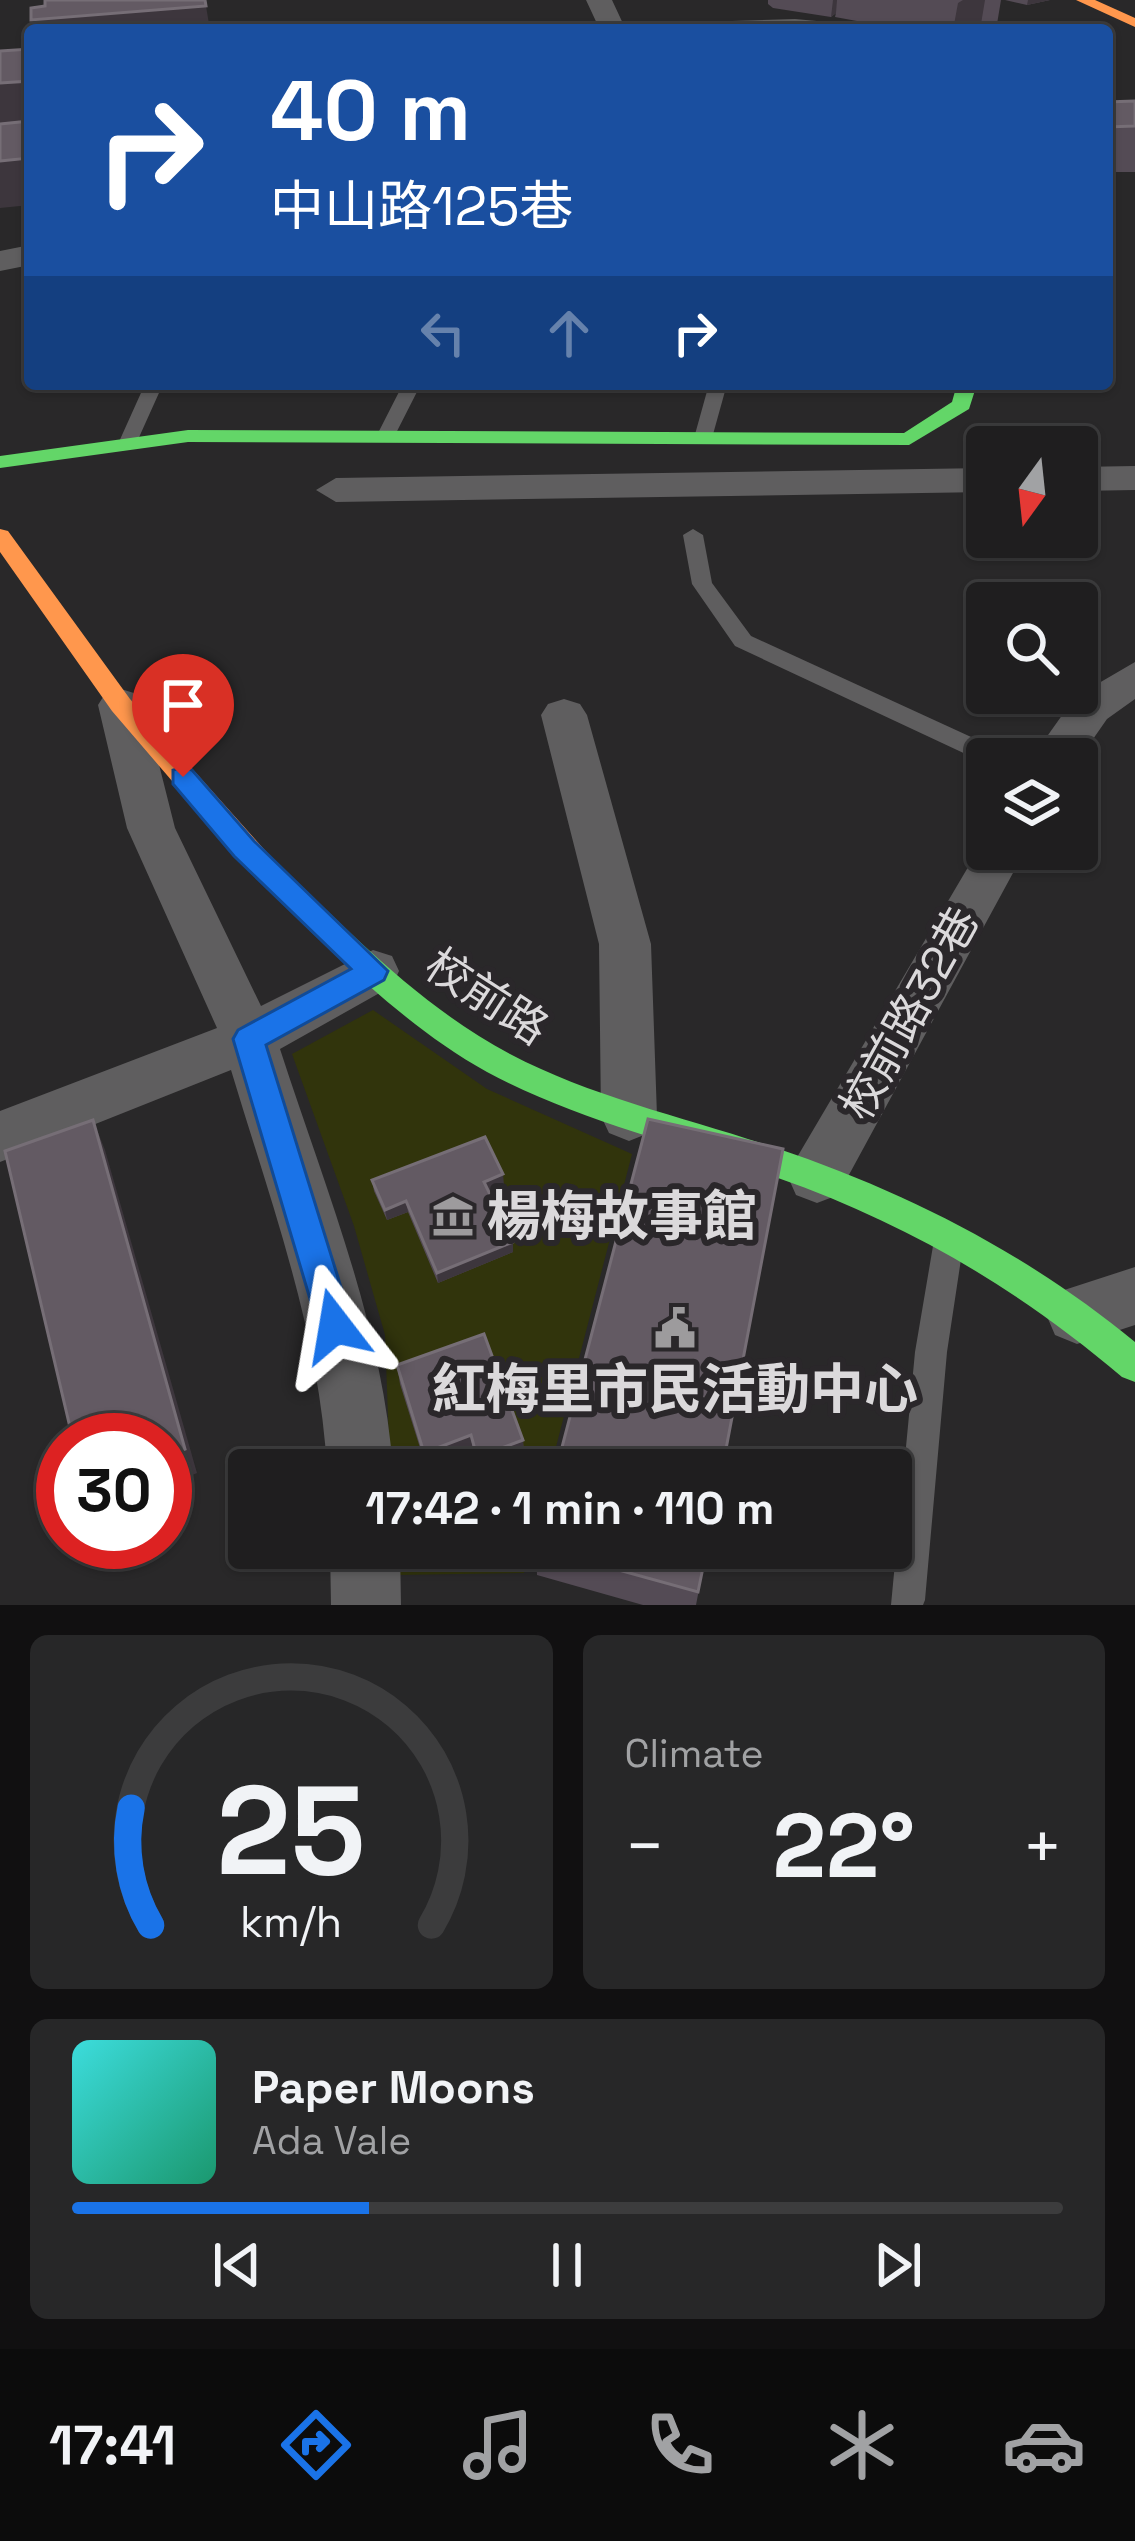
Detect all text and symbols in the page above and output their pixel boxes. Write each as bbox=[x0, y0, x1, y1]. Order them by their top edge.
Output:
text: 40 m bbox=[270, 57, 471, 165]
icon: right bbox=[72, 72, 228, 228]
text: 中山路125巷 bbox=[270, 172, 573, 241]
icon: left bbox=[410, 300, 476, 366]
icon: ahead bbox=[536, 300, 602, 366]
icon: right bbox=[662, 300, 728, 366]
north arrow bbox=[966, 426, 1098, 558]
map controls bbox=[966, 426, 1098, 870]
button: search bbox=[966, 582, 1098, 714]
pin bbox=[132, 654, 234, 777]
icon: arrive bbox=[150, 672, 216, 738]
button: layers bbox=[966, 738, 1098, 870]
street label: 校前路32巷 bbox=[828, 897, 991, 1130]
street label: 校前路 bbox=[415, 936, 559, 1057]
place label: 楊梅故事館 bbox=[487, 1182, 757, 1251]
museum icon: 楊梅故事館 bbox=[430, 1193, 476, 1239]
position arrow bbox=[272, 1263, 398, 1389]
public building icon: 紅梅里市民活動中心 bbox=[652, 1305, 698, 1351]
place label: 紅梅里市民活動中心 bbox=[432, 1355, 918, 1424]
speed limit sign: 30 bbox=[36, 1413, 192, 1569]
text: 17:42 · 1 min · 110 m bbox=[366, 1480, 774, 1537]
text: Climate bbox=[625, 1729, 764, 1778]
text: 25 bbox=[217, 1751, 366, 1910]
text: 22° bbox=[773, 1788, 915, 1903]
text: − bbox=[625, 1804, 665, 1888]
text: + bbox=[1022, 1804, 1063, 1888]
text: km/h bbox=[240, 1895, 342, 1950]
text: Paper Moons bbox=[252, 2059, 535, 2116]
text: Ada Vale bbox=[252, 2116, 411, 2165]
icon: previous bbox=[204, 2232, 270, 2298]
icon: pause bbox=[534, 2232, 600, 2298]
icon: next bbox=[865, 2232, 931, 2298]
icon: directions bbox=[274, 2403, 358, 2487]
icon: music bbox=[456, 2403, 540, 2487]
icon: phone bbox=[638, 2403, 722, 2487]
icon: climate bbox=[820, 2403, 904, 2487]
icon: car bbox=[1002, 2403, 1086, 2487]
text: 17:41 bbox=[49, 2411, 176, 2480]

